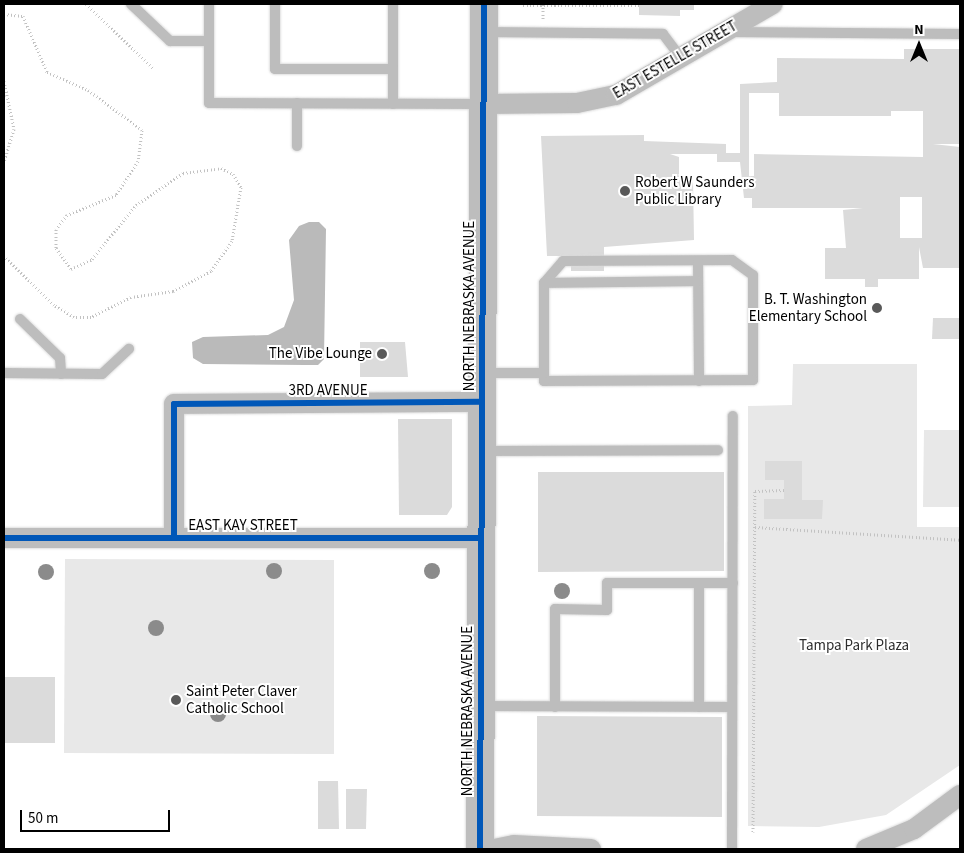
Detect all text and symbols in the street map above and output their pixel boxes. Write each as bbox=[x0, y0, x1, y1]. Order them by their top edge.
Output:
street label: EAST ESTELLE STREET bbox=[610, 17, 740, 103]
north arrow bbox=[894, 20, 944, 70]
text: N bbox=[914, 20, 924, 40]
place label: Robert W Saunders Public Library bbox=[635, 173, 754, 208]
marker: Robert W Saunders Public Library bbox=[619, 185, 631, 197]
street label: NORTH NEBRASKA AVENUE bbox=[461, 221, 479, 391]
place label: B. T. Washington Elementary School bbox=[749, 290, 867, 325]
marker: B. T. Washington Elementary School bbox=[871, 302, 883, 314]
place label: The Vibe Lounge bbox=[269, 345, 372, 363]
marker: The Vibe Lounge bbox=[376, 348, 388, 360]
street label: 3RD AVENUE bbox=[288, 382, 368, 400]
street label: EAST KAY STREET bbox=[188, 517, 298, 535]
street label: NORTH NEBRASKA AVENUE bbox=[459, 626, 477, 796]
park label: Tampa Park Plaza bbox=[799, 637, 909, 655]
place label: Saint Peter Claver Catholic School bbox=[186, 682, 297, 717]
marker: Saint Peter Claver Catholic School bbox=[170, 694, 182, 706]
scale bar bbox=[22, 800, 172, 832]
text: 50 m bbox=[28, 808, 58, 829]

